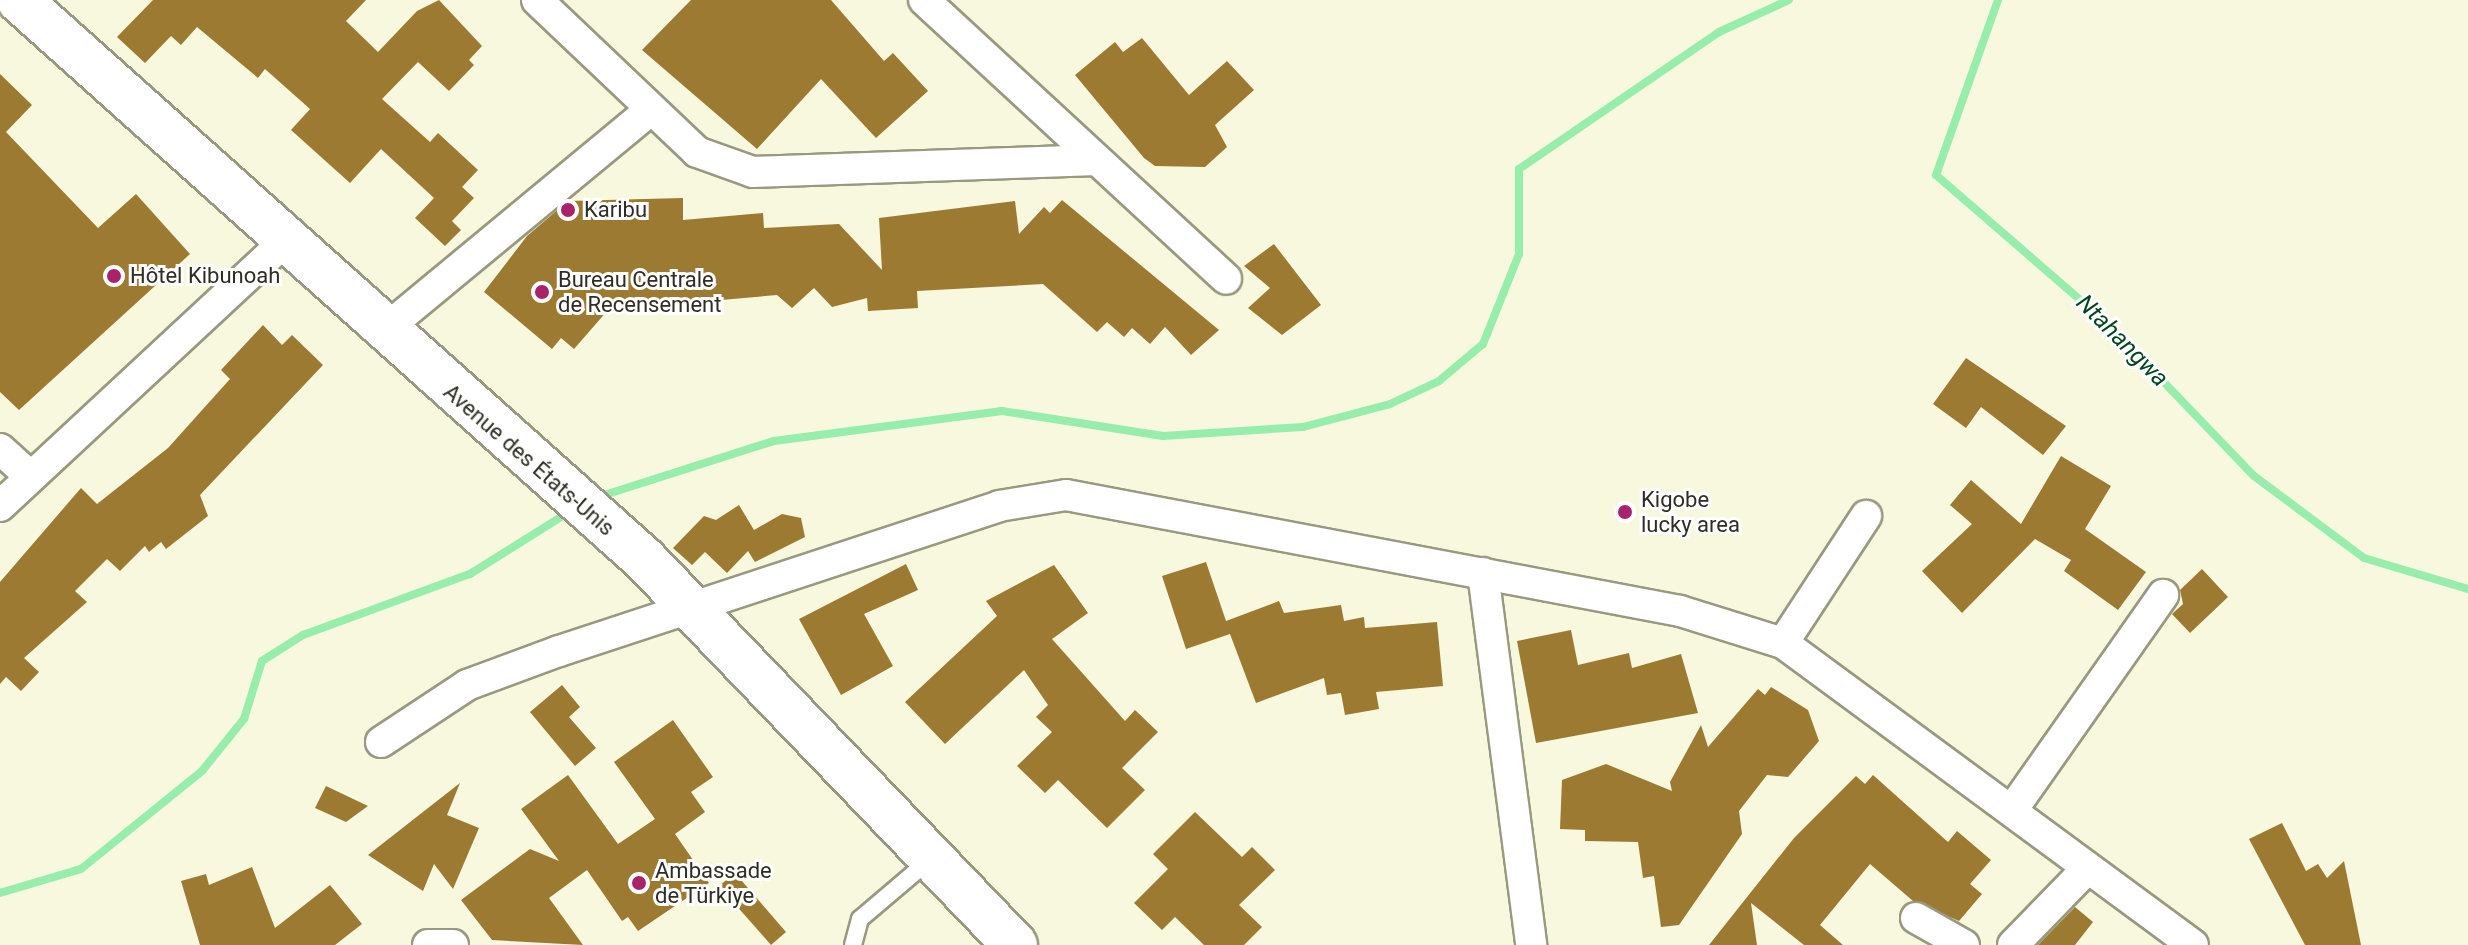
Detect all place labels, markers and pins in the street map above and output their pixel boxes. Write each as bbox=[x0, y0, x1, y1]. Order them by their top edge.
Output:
place label: Karibu bbox=[584, 197, 647, 223]
marker: Karibu bbox=[559, 201, 577, 219]
place label: Hôtel Kibunoah bbox=[130, 263, 280, 289]
place label: Bureau Centrale de Recensement bbox=[558, 266, 721, 318]
marker: Hôtel Kibunoah bbox=[105, 267, 123, 285]
marker: Bureau Centrale de Recensement bbox=[533, 283, 551, 301]
place label: Kigobe lucky area bbox=[1641, 486, 1740, 538]
marker: Kigobe lucky area bbox=[1616, 503, 1634, 521]
place label: Ambassade de Türkiye bbox=[655, 857, 772, 908]
marker: Ambassade de Türkiye bbox=[630, 874, 648, 892]

